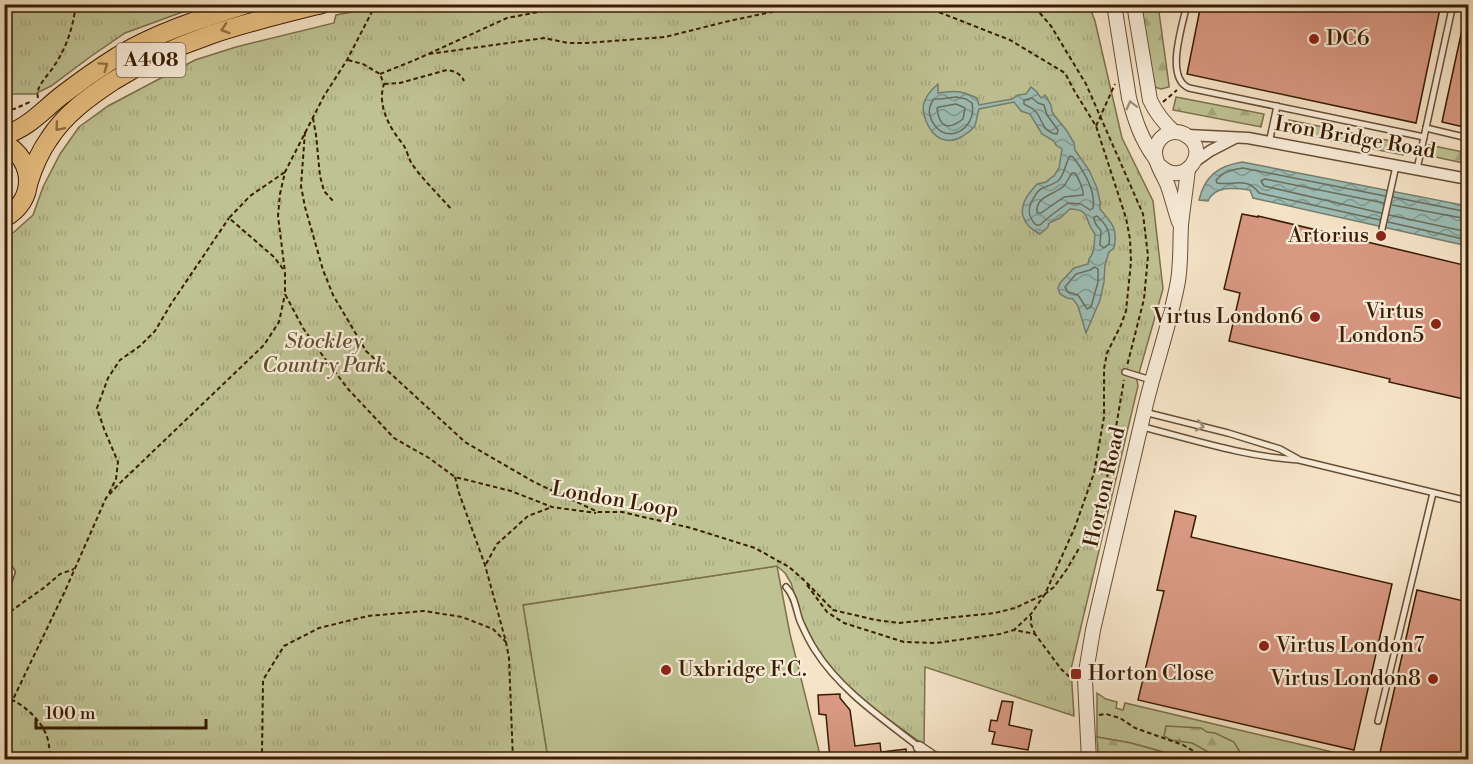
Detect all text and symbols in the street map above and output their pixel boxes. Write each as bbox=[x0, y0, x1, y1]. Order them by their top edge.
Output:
one-way arrow bbox=[220, 22, 231, 35]
place label: DC6 bbox=[1326, 26, 1370, 52]
marker: DC6 bbox=[1307, 32, 1321, 46]
road number: A408 bbox=[116, 43, 186, 77]
one-way arrow bbox=[97, 62, 108, 73]
one-way arrow bbox=[1126, 100, 1138, 111]
street label: Iron Bridge Road bbox=[1273, 111, 1437, 165]
one-way arrow bbox=[55, 120, 66, 131]
place label: Artorius bbox=[1287, 223, 1369, 249]
marker: Artorius bbox=[1374, 229, 1388, 243]
place label: Virtus London5 bbox=[1338, 299, 1424, 349]
place label: Virtus London6 bbox=[1151, 304, 1303, 330]
marker: Virtus London6 bbox=[1308, 310, 1322, 324]
marker: Virtus London5 bbox=[1429, 317, 1443, 331]
park label: Stockley Country Park bbox=[262, 329, 386, 379]
one-way arrow bbox=[1195, 418, 1205, 431]
street label: Horton Road bbox=[1079, 424, 1131, 550]
street label: London Loop bbox=[549, 476, 681, 524]
place label: Virtus London7 bbox=[1275, 633, 1425, 659]
marker: Virtus London7 bbox=[1257, 639, 1271, 653]
place label: Uxbridge F.C. bbox=[678, 657, 807, 683]
place label: Horton Close bbox=[1088, 661, 1214, 687]
marker: Uxbridge F.C. bbox=[659, 663, 673, 677]
place label: Virtus London8 bbox=[1269, 666, 1421, 692]
marker: Horton Close bbox=[1069, 667, 1083, 681]
marker: Virtus London8 bbox=[1426, 672, 1440, 686]
scale bar bbox=[36, 692, 206, 730]
text: 100 m bbox=[45, 702, 96, 725]

